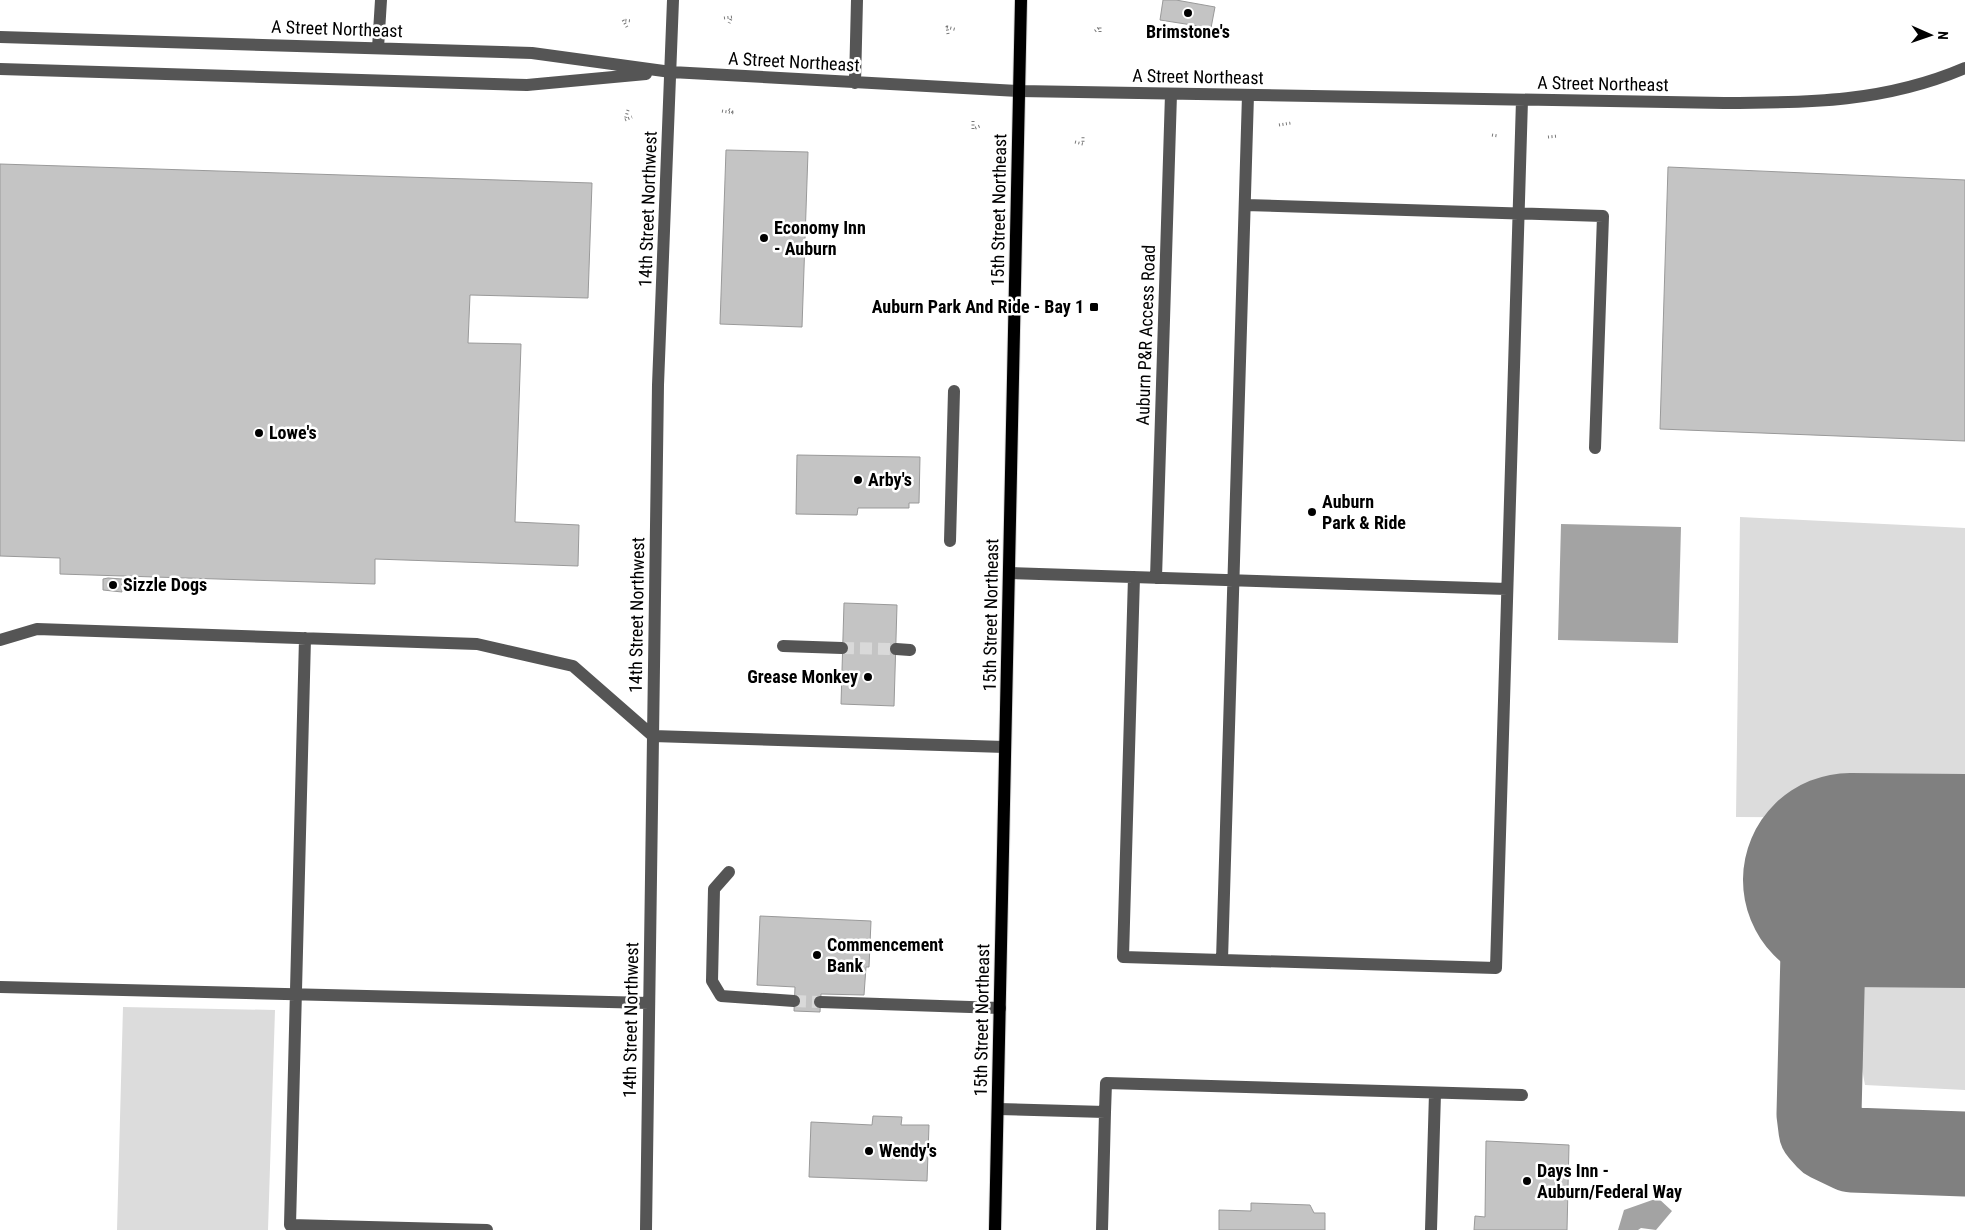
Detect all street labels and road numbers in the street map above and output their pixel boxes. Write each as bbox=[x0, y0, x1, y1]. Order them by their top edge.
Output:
street label: A Street Northeast bbox=[271, 16, 403, 41]
street label: A Street Northeast bbox=[728, 48, 860, 75]
street label: A Street Northeast bbox=[1132, 65, 1264, 88]
street label: A Street Northeast bbox=[1537, 72, 1669, 95]
street label: 14th Street Northwest bbox=[634, 131, 661, 287]
street label: 15th Street Northeast bbox=[987, 133, 1010, 287]
street label: Auburn P&R Access Road bbox=[1132, 244, 1159, 426]
street label: 14th Street Northwest bbox=[625, 537, 648, 693]
street label: 15th Street Northeast bbox=[979, 538, 1002, 692]
street label: 14th Street Northwest bbox=[619, 942, 642, 1098]
street label: 15th Street Northeast bbox=[970, 943, 993, 1097]

